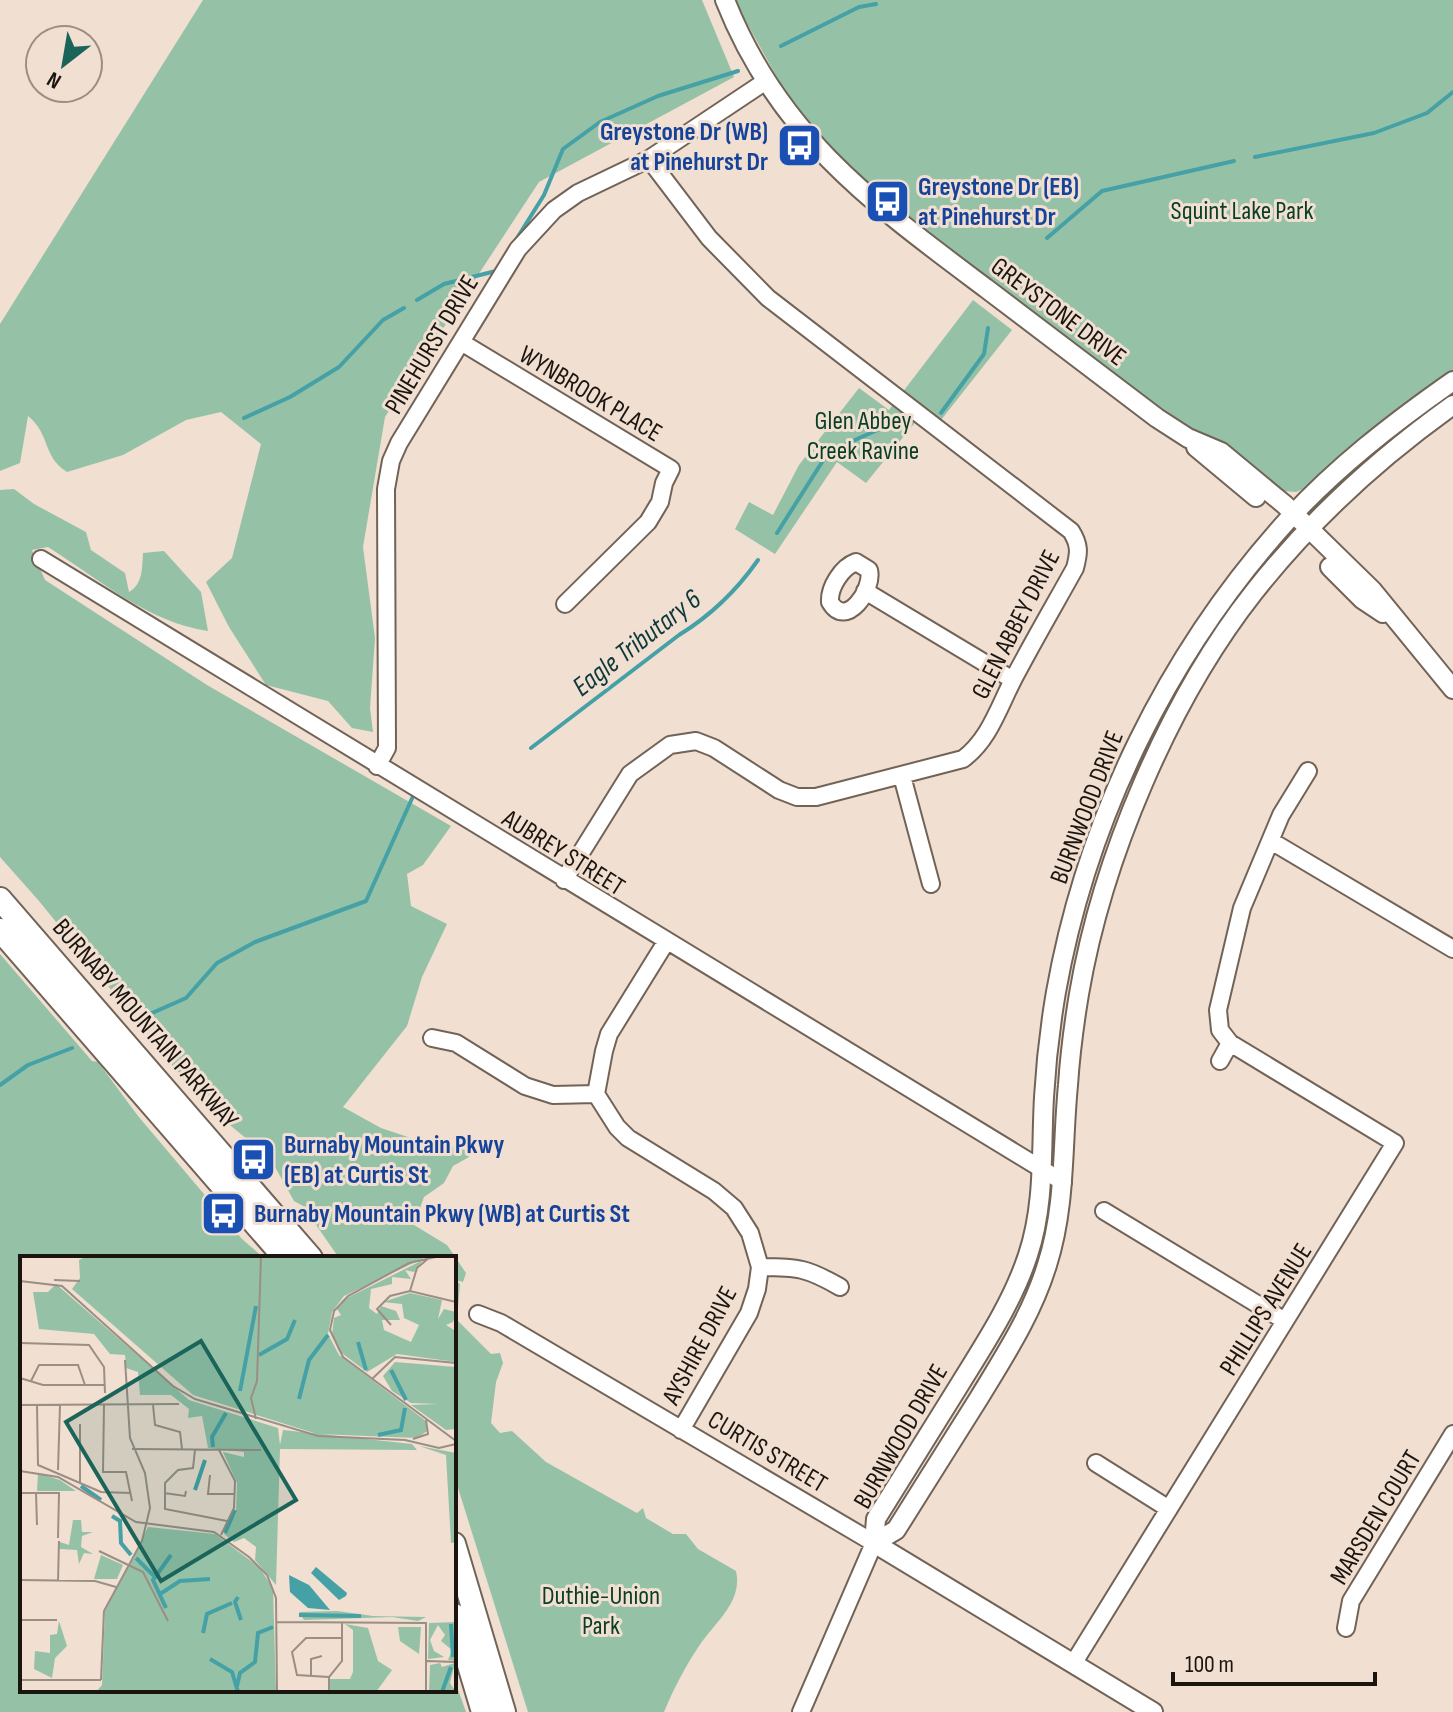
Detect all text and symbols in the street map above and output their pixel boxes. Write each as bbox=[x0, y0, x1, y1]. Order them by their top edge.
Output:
north arrow bbox=[24, 24, 104, 104]
text: N bbox=[42, 65, 66, 94]
place label: Greystone Dr (WB) at Pinehurst Dr bbox=[600, 117, 768, 178]
bus stop icon: Greystone Dr (WB) at Pinehurst Dr bbox=[775, 122, 823, 170]
place label: Greystone Dr (EB) at Pinehurst Dr bbox=[918, 172, 1079, 233]
bus stop icon: Greystone Dr (EB) at Pinehurst Dr bbox=[863, 177, 911, 225]
park label: Squint Lake Park bbox=[1171, 196, 1313, 227]
street label: GREYSTONE DRIVE bbox=[985, 251, 1132, 373]
street label: PINEHURST DRIVE bbox=[379, 270, 486, 420]
street label: WYNBROOK PLACE bbox=[513, 339, 667, 449]
park label: Glen Abbey Creek Ravine bbox=[807, 406, 919, 467]
street label: GLEN ABBEY DRIVE bbox=[965, 545, 1067, 704]
water label: Eagle Tributary 6 bbox=[566, 582, 708, 704]
street label: BURNWOOD DRIVE bbox=[1044, 727, 1131, 888]
street label: AUBREY STREET bbox=[495, 803, 630, 903]
street label: BURNABY MOUNTAIN PARKWAY bbox=[45, 913, 244, 1135]
place label: Burnaby Mountain Pkwy (EB) at Curtis St bbox=[284, 1130, 504, 1191]
bus stop icon: Burnaby Mountain Pkwy (EB) at Curtis St bbox=[229, 1135, 277, 1183]
bus stop icon: Burnaby Mountain Pkwy (WB) at Curtis St bbox=[199, 1189, 247, 1237]
place label: Burnaby Mountain Pkwy (WB) at Curtis St bbox=[254, 1199, 630, 1230]
street label: PHILLIPS AVENUE bbox=[1213, 1238, 1319, 1382]
inset map bbox=[20, 1256, 456, 1692]
street label: AYSHIRE DRIVE bbox=[656, 1281, 744, 1411]
street label: BURNWOOD DRIVE bbox=[848, 1359, 955, 1514]
street label: CURTIS STREET bbox=[702, 1405, 833, 1500]
street label: MARSDEN COURT bbox=[1324, 1445, 1428, 1590]
park label: Duthie-Union Park bbox=[542, 1581, 660, 1642]
scale bar bbox=[1173, 1636, 1375, 1686]
text: 100 m bbox=[1185, 1650, 1234, 1679]

